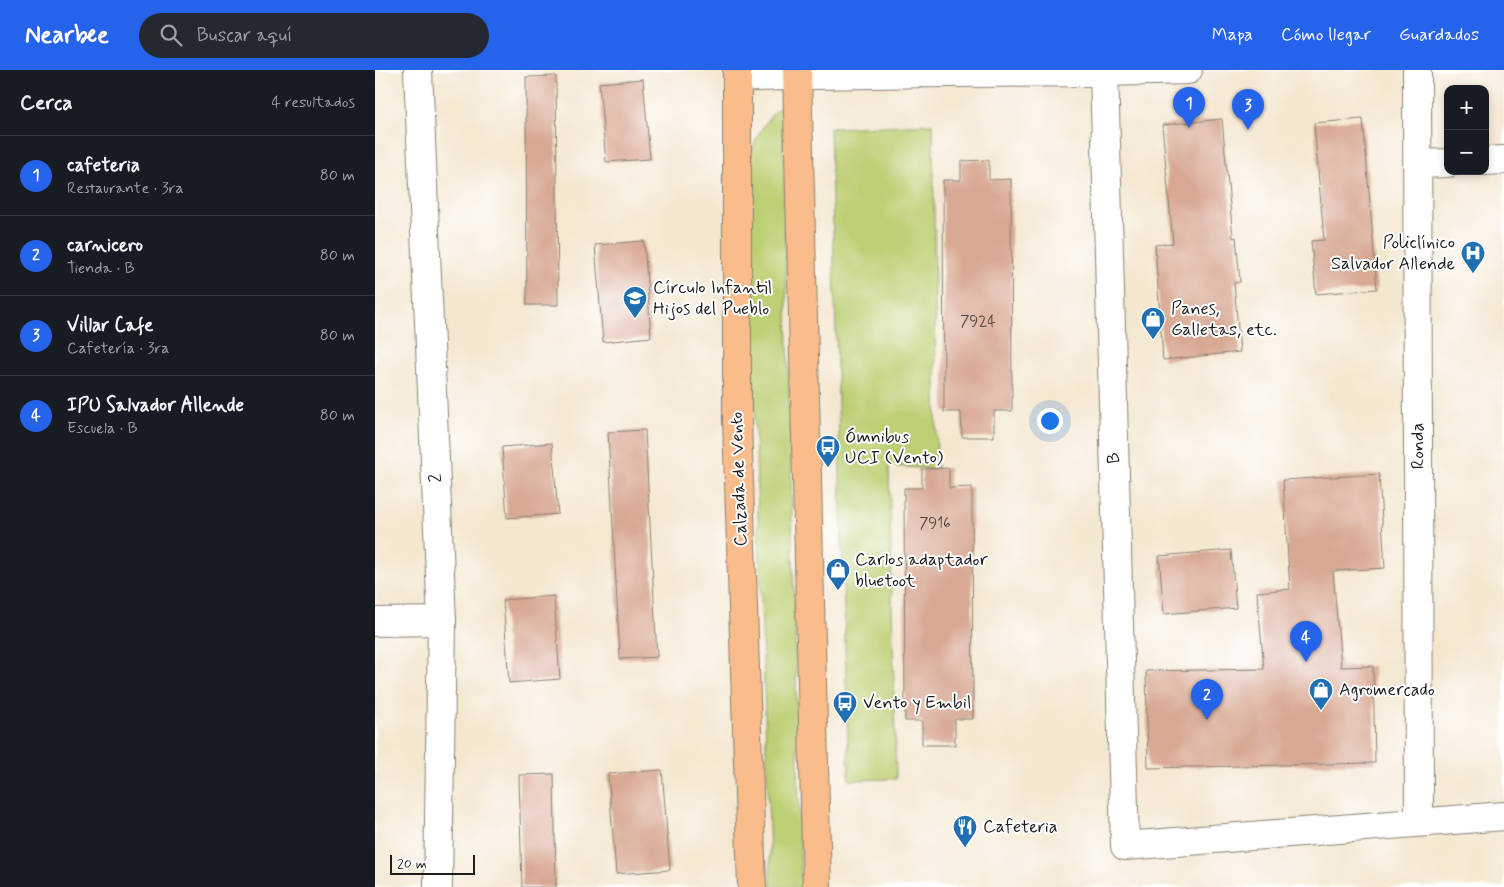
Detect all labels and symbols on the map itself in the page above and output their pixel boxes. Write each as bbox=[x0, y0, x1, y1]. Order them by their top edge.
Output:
pin: 1 bbox=[1173, 87, 1205, 128]
pin: 3 bbox=[1232, 89, 1264, 130]
place label: Policlínico Salvador Allende bbox=[1331, 231, 1455, 276]
hospital icon: Policlínico Salvador Allende bbox=[1460, 240, 1486, 274]
place label: Círculo Infantil Hijos del Pueblo bbox=[653, 276, 772, 321]
school or university icon: Círculo Infantil Hijos del Pueblo bbox=[622, 285, 648, 319]
place label: Panes, Galletas, etc. bbox=[1171, 297, 1277, 342]
shop icon: Panes, Galletas, etc. bbox=[1140, 306, 1166, 340]
house number: 7924 bbox=[960, 312, 996, 332]
your location bbox=[1037, 408, 1063, 434]
street label: Calzada de Vento bbox=[725, 411, 753, 547]
street label: Ronda bbox=[1406, 423, 1430, 469]
place label: Ómnibus UCI (Vento) bbox=[845, 425, 944, 470]
bus stop icon: Ómnibus UCI (Vento) bbox=[815, 434, 841, 468]
street label: B bbox=[1102, 452, 1126, 464]
street label: 2 bbox=[424, 473, 448, 483]
house number: 7916 bbox=[919, 514, 951, 534]
place label: Carlos adaptador bluetoot bbox=[855, 548, 988, 593]
shop icon: Carlos adaptador bluetoot bbox=[825, 557, 851, 591]
pin: 4 bbox=[1290, 621, 1322, 662]
shop icon: Agromercado bbox=[1308, 677, 1334, 711]
place label: Agromercado bbox=[1339, 678, 1435, 702]
pin: 2 bbox=[1191, 679, 1223, 720]
bus stop icon: Vento y Embil bbox=[832, 690, 858, 724]
place label: Vento y Embil bbox=[863, 691, 971, 715]
restaurant icon: Cafeteria bbox=[952, 814, 978, 848]
place label: Cafeteria bbox=[983, 815, 1058, 839]
scale bar bbox=[390, 852, 475, 875]

